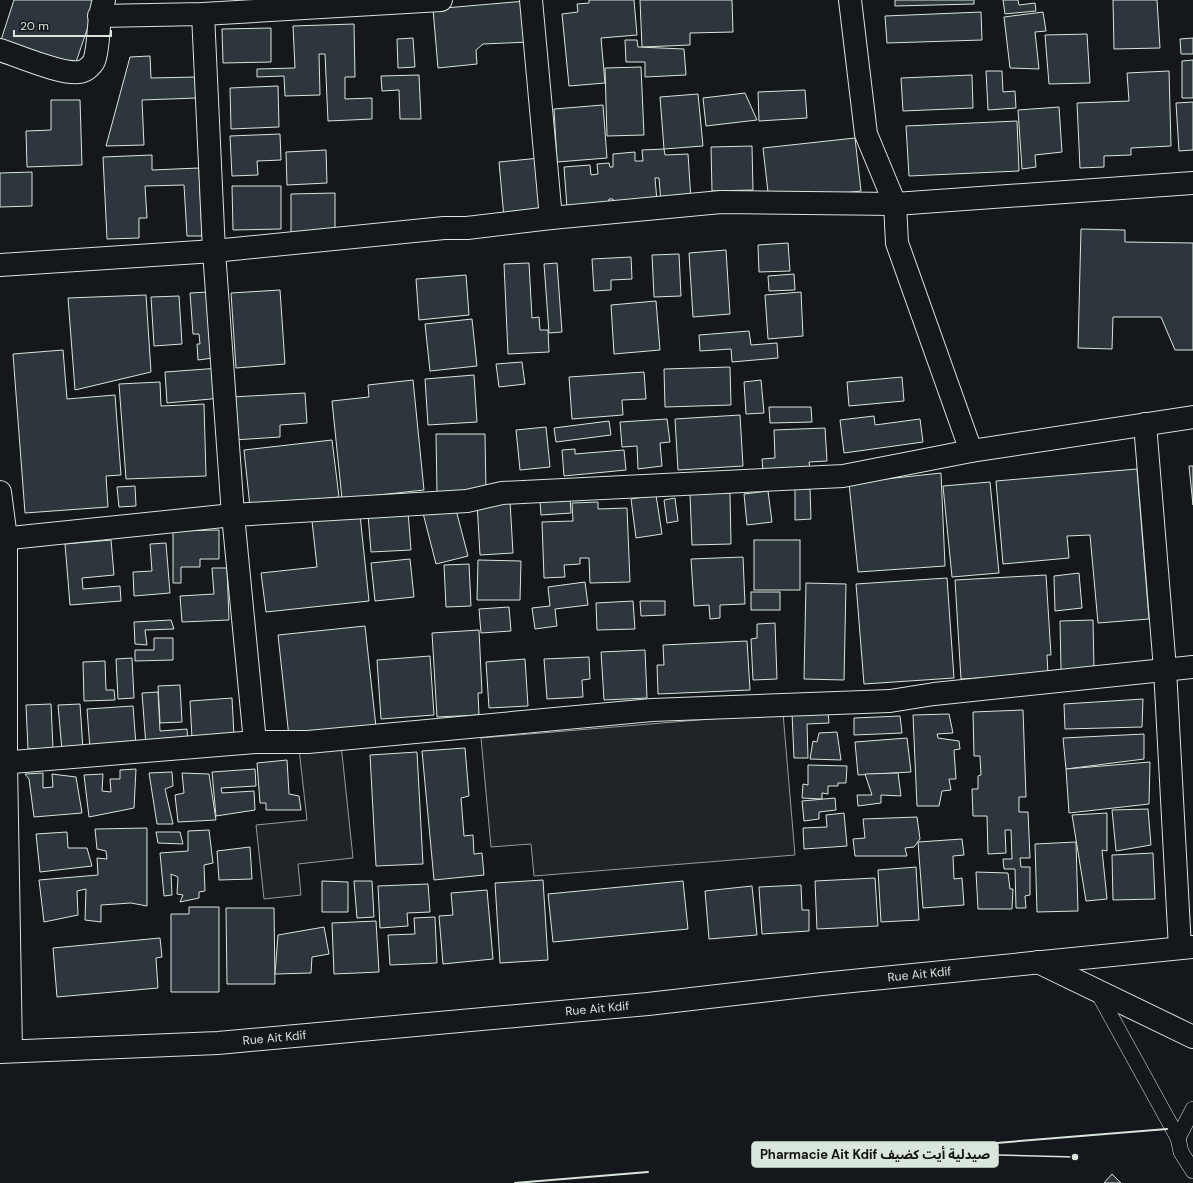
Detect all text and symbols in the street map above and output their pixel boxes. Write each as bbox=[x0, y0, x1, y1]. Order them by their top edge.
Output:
scale bar bbox=[14, 12, 111, 38]
text: 20 m bbox=[20, 18, 49, 34]
street label: Rue Ait Kdif bbox=[887, 963, 952, 985]
street label: Rue Ait Kdif bbox=[565, 998, 630, 1019]
street label: Rue Ait Kdif bbox=[242, 1027, 307, 1049]
callout: Pharmacie Ait Kdif صيدلية أيت كضيف bbox=[752, 1142, 998, 1167]
text: Pharmacie Ait Kdif صيدلية أيت كضيف bbox=[760, 1146, 990, 1163]

